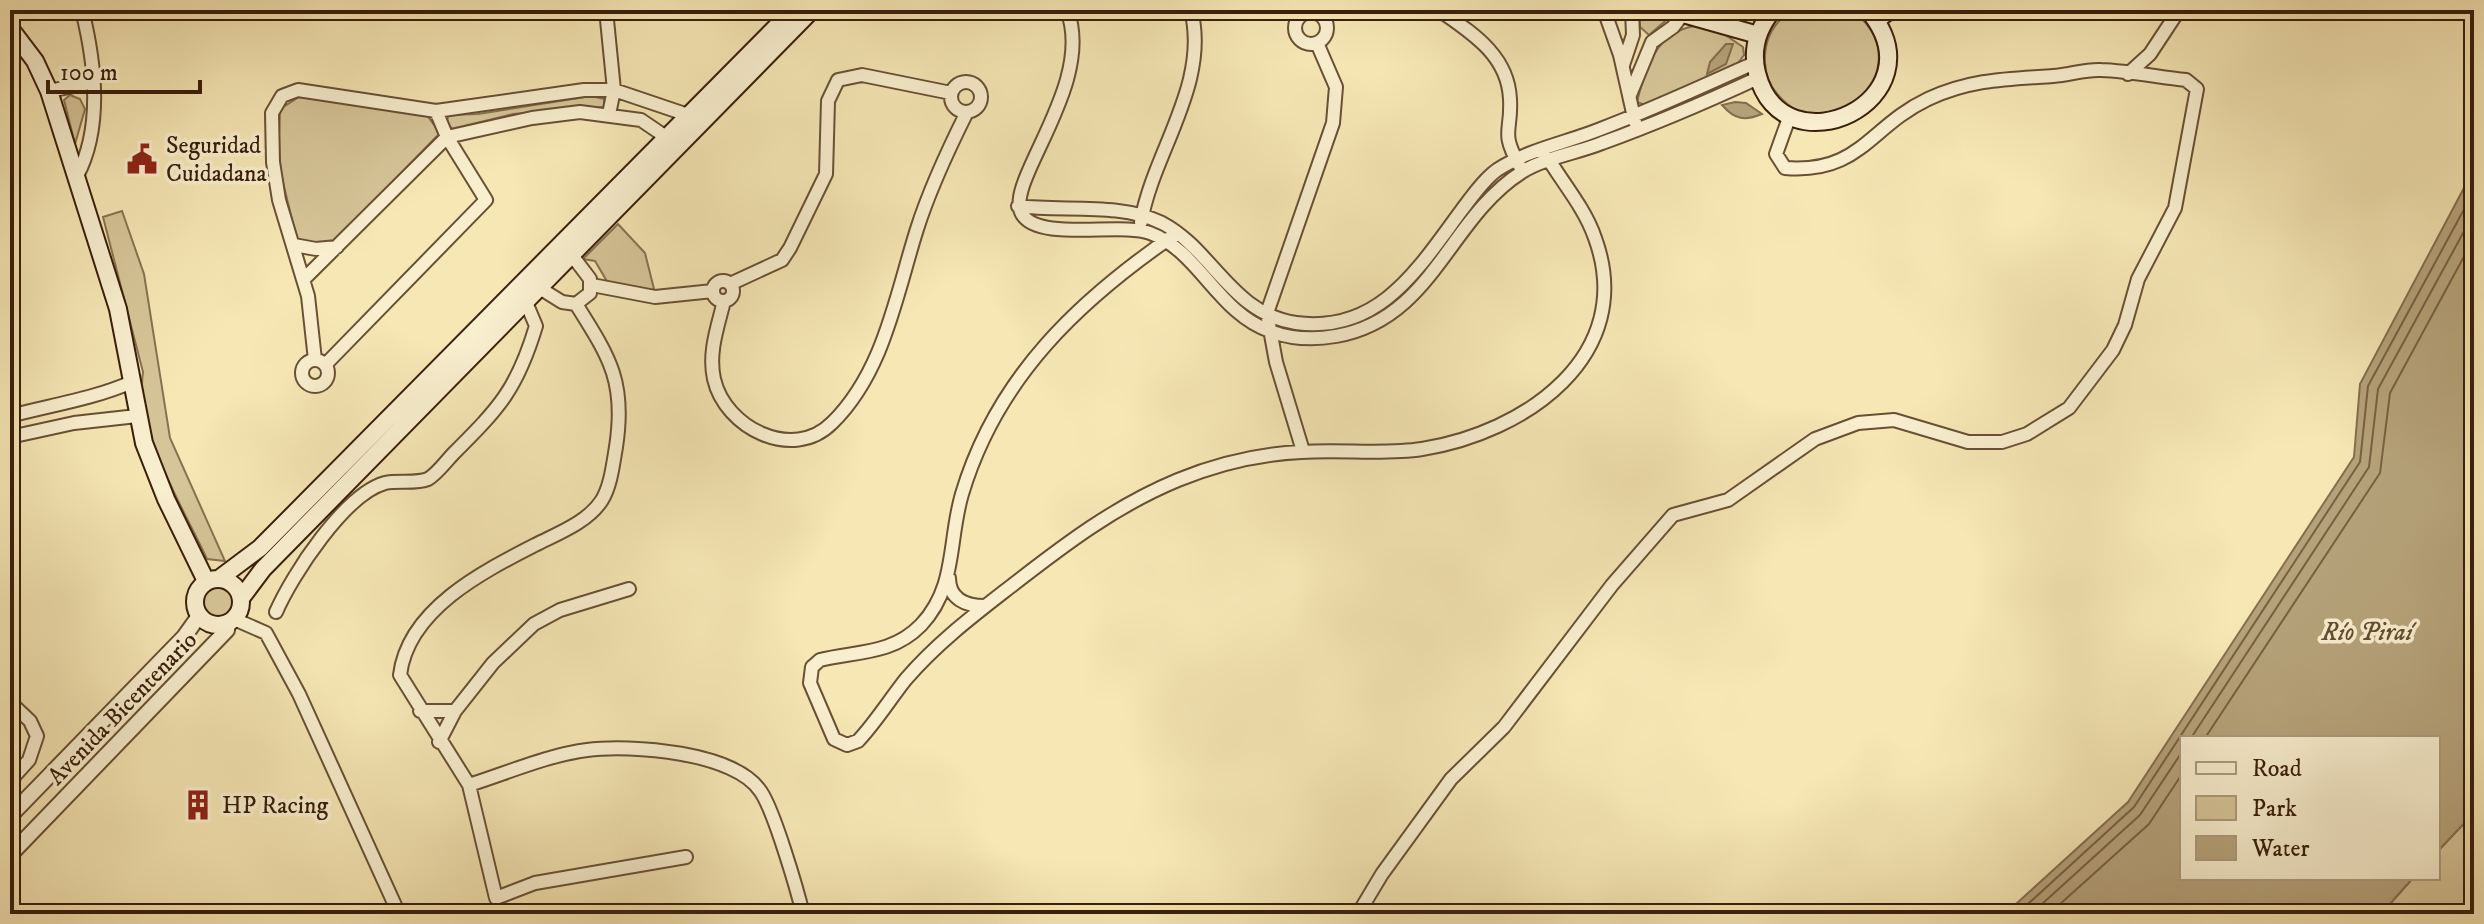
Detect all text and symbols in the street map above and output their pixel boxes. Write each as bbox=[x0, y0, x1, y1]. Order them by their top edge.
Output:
scale bar bbox=[48, 44, 200, 94]
text: 100 m bbox=[60, 58, 118, 88]
place label: Seguridad Cuidadana bbox=[166, 131, 268, 189]
public building icon: Seguridad Cuidadana bbox=[125, 142, 159, 176]
water label: Río Piraí bbox=[2320, 616, 2417, 649]
street label: Avenida Bicentenario bbox=[42, 625, 204, 792]
legend bbox=[2180, 736, 2440, 880]
text: Road bbox=[2252, 754, 2302, 784]
building icon: HP Racing bbox=[181, 788, 215, 822]
place label: HP Racing bbox=[222, 791, 328, 821]
text: Park bbox=[2252, 794, 2297, 824]
text: Water bbox=[2251, 834, 2309, 864]

